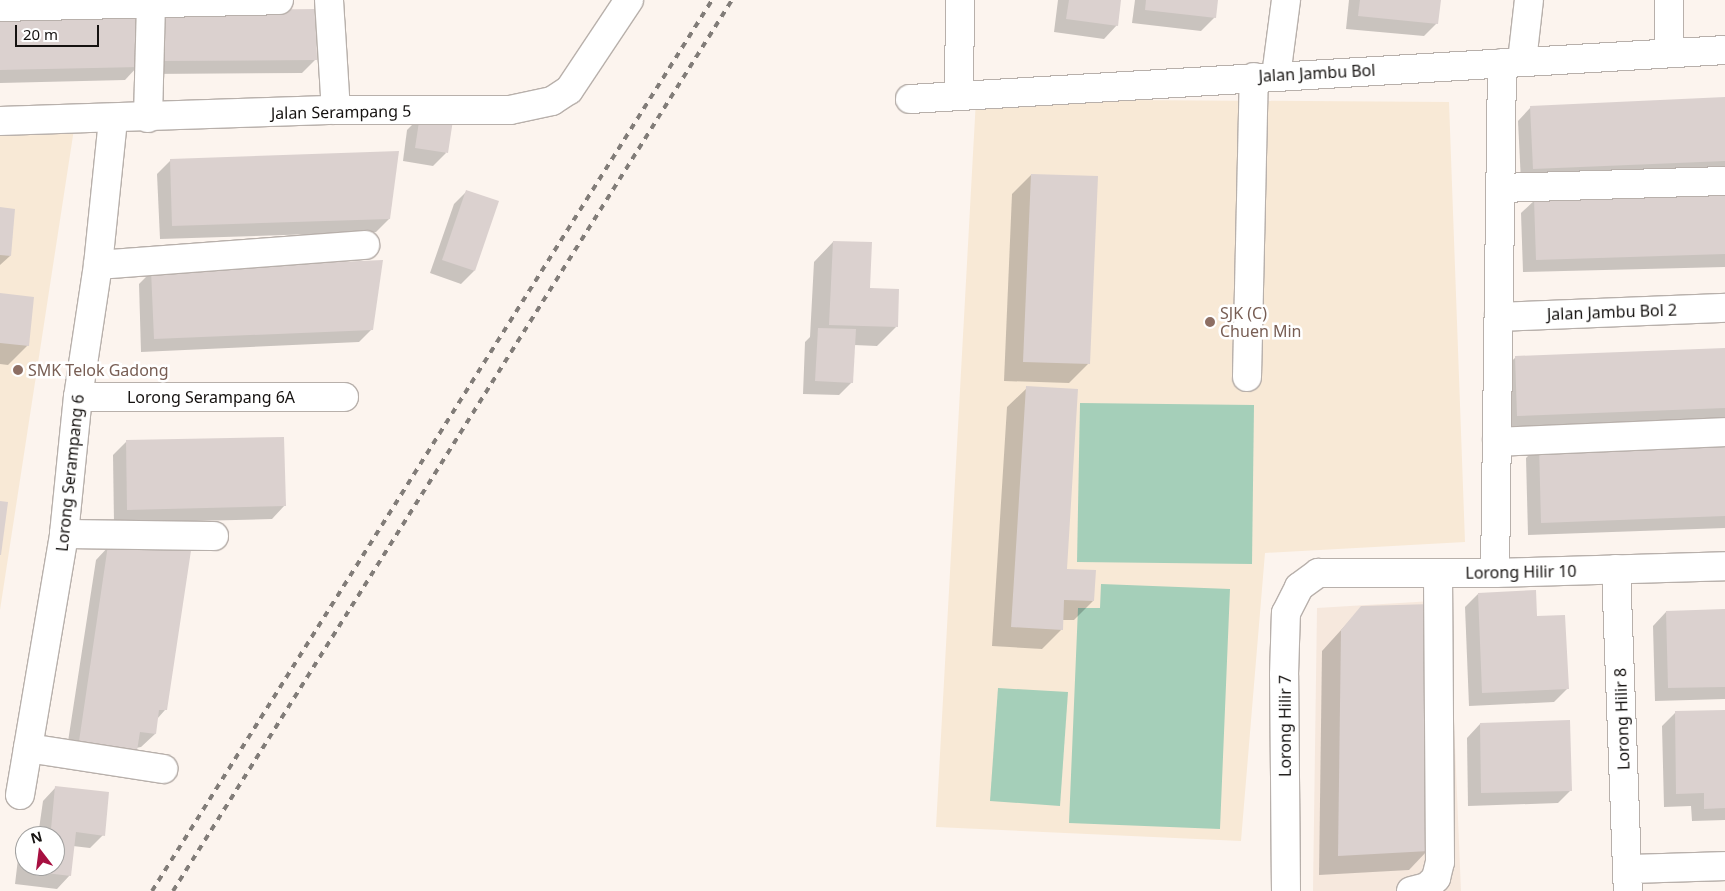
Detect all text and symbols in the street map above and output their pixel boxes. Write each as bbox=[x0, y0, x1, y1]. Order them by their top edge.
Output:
scale bar bbox=[18, 15, 101, 47]
text: 20 m bbox=[23, 24, 58, 44]
street label: Jalan Jambu Bol bbox=[1258, 60, 1376, 86]
street label: Jalan Serampang 5 bbox=[271, 101, 411, 123]
street label: Jalan Jambu Bol 2 bbox=[1547, 300, 1677, 324]
place label: SJK (C) Chuen Min bbox=[1220, 303, 1301, 341]
marker: SJK (C) Chuen Min bbox=[1204, 316, 1216, 328]
place label: SMK Telok Gadong bbox=[28, 360, 169, 380]
marker: SMK Telok Gadong bbox=[12, 364, 24, 376]
street label: Lorong Serampang 6A bbox=[127, 387, 295, 407]
street label: Lorong Serampang 6 bbox=[52, 394, 88, 552]
street label: Lorong Hilir 10 bbox=[1465, 561, 1577, 583]
street label: Lorong Hilir 8 bbox=[1611, 668, 1633, 770]
street label: Lorong Hilir 7 bbox=[1275, 675, 1295, 777]
north arrow bbox=[15, 826, 65, 876]
text: N bbox=[28, 826, 44, 848]

